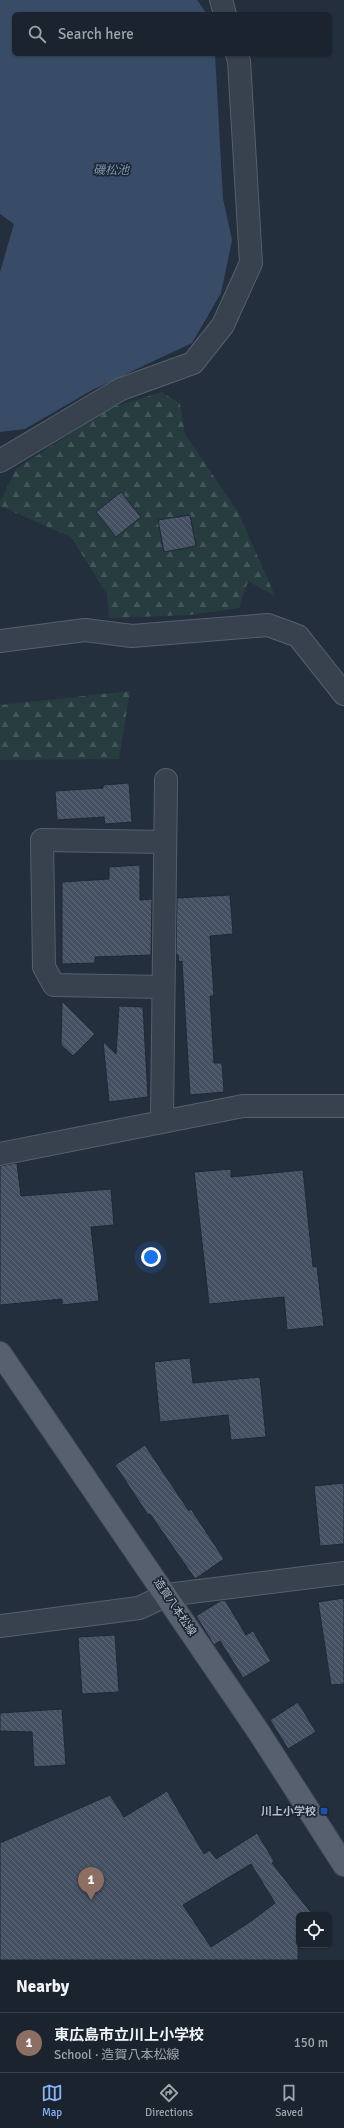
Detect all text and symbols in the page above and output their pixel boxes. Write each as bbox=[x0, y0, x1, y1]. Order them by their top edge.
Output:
search box bbox=[12, 12, 332, 56]
icon: search bbox=[26, 23, 48, 45]
text: Search here bbox=[58, 25, 134, 43]
water label: 磯松池 bbox=[93, 163, 130, 178]
your location bbox=[141, 1247, 161, 1267]
street label: 造賀八本松線 bbox=[151, 1576, 199, 1638]
place label: 川上小学校 bbox=[261, 1805, 316, 1818]
marker: 川上小学校 bbox=[319, 1806, 329, 1816]
pin: 1 bbox=[78, 1867, 104, 1900]
map controls bbox=[296, 1912, 332, 1948]
button: locate bbox=[296, 1912, 332, 1948]
text: Nearby bbox=[16, 1976, 69, 1997]
text: 東広島市立川上小学校 bbox=[54, 2026, 204, 2044]
text: 1 bbox=[25, 2035, 33, 2051]
text: 150 m bbox=[294, 2035, 328, 2051]
text: School · 造賀八本松線 bbox=[54, 2047, 179, 2063]
tab: Map bbox=[41, 2082, 63, 2119]
tab: Directions bbox=[145, 2082, 193, 2119]
tab: Saved bbox=[275, 2082, 303, 2119]

